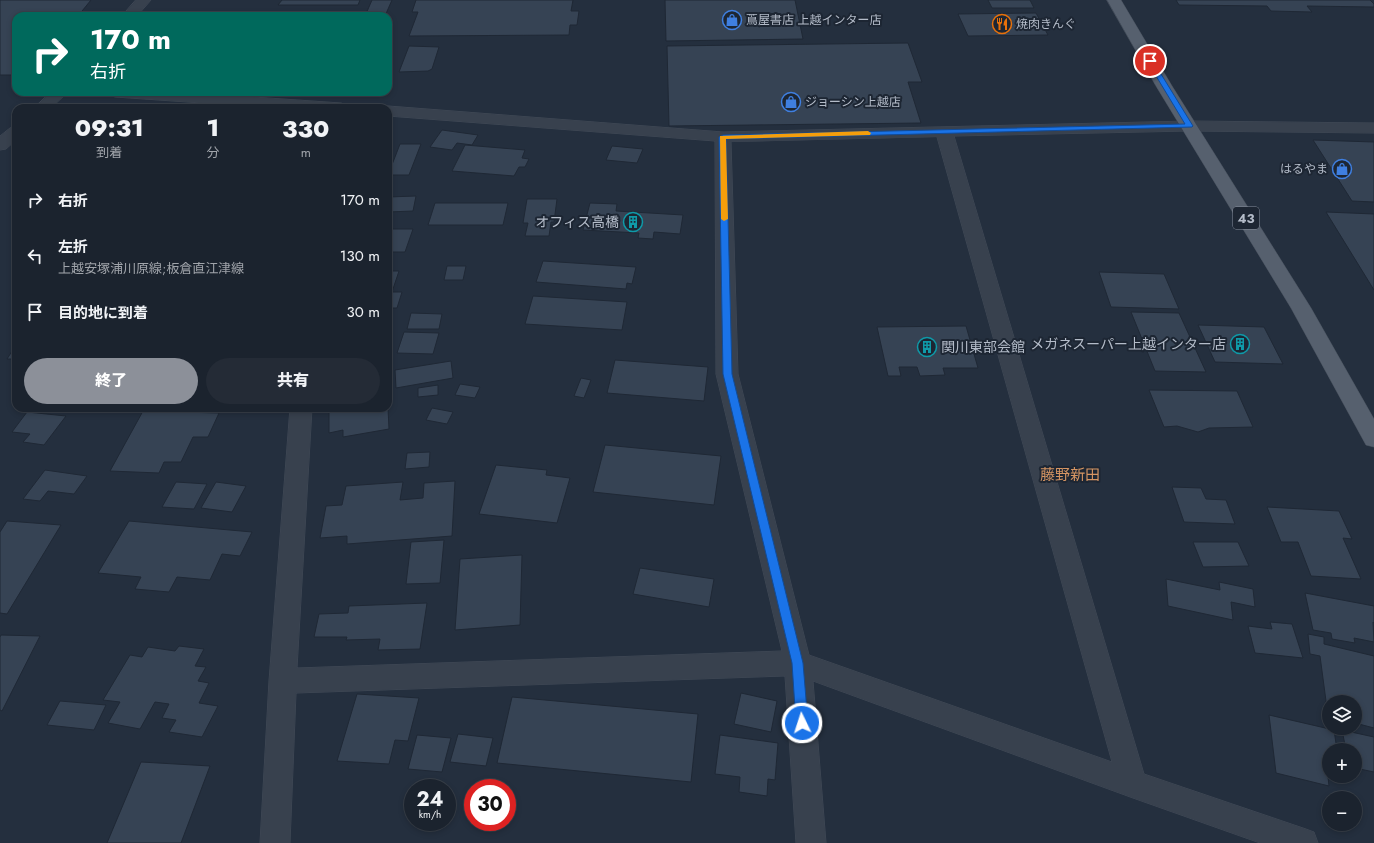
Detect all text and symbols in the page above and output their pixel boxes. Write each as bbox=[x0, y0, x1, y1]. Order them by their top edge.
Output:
shop icon: 蔦屋書店 上越インター店 bbox=[721, 9, 743, 31]
place label: 蔦屋書店 上越インター店 bbox=[746, 11, 882, 29]
restaurant icon: 焼肉きんぐ bbox=[991, 13, 1013, 35]
place label: 焼肉きんぐ bbox=[1016, 15, 1076, 33]
text: 170 m bbox=[90, 19, 171, 60]
icon: right bbox=[24, 28, 76, 80]
pin bbox=[1133, 44, 1167, 78]
icon: arrive bbox=[1139, 50, 1161, 72]
text: 右折 bbox=[90, 59, 126, 85]
shop icon: ジョーシン上越店 bbox=[780, 91, 802, 113]
place label: ジョーシン上越店 bbox=[805, 93, 901, 111]
text: 09:31 bbox=[75, 110, 144, 145]
text: 1 bbox=[207, 110, 219, 145]
text: 330 bbox=[282, 111, 329, 146]
text: 到着 bbox=[96, 143, 122, 162]
text: 分 bbox=[206, 143, 219, 162]
text: m bbox=[301, 143, 311, 162]
shop icon: はるやま bbox=[1331, 158, 1353, 180]
place label: はるやま bbox=[1280, 160, 1328, 178]
icon: right bbox=[24, 189, 46, 211]
text: 170 m bbox=[340, 189, 380, 211]
text: 右折 bbox=[58, 190, 88, 212]
road number: 43 bbox=[1233, 207, 1259, 229]
building icon: オフィス高橋 bbox=[622, 211, 644, 233]
place label: オフィス高橋 bbox=[535, 212, 619, 232]
text: 左折 bbox=[58, 236, 88, 258]
icon: left bbox=[24, 245, 46, 267]
text: 130 m bbox=[340, 245, 380, 267]
text: 上越安塚浦川原線;板倉直江津線 bbox=[58, 259, 244, 278]
icon: arrive bbox=[24, 301, 46, 323]
text: 30 m bbox=[347, 301, 380, 323]
text: 目的地に到着 bbox=[58, 302, 148, 324]
building icon: メガネスーパー上越インター店 bbox=[1229, 333, 1251, 355]
place label: メガネスーパー上越インター店 bbox=[1030, 334, 1226, 354]
building icon: 関川東部会館 bbox=[916, 336, 938, 358]
place label: 関川東部会館 bbox=[941, 337, 1025, 357]
button: 終了 bbox=[24, 358, 198, 404]
button: 共有 bbox=[206, 358, 380, 404]
district label: 藤野新田 bbox=[1040, 464, 1100, 486]
map controls bbox=[1322, 695, 1362, 831]
button: layers bbox=[1322, 695, 1362, 735]
position arrow bbox=[781, 702, 823, 744]
button: + bbox=[1322, 743, 1362, 783]
speed limit sign: 30 bbox=[464, 779, 516, 831]
text: 24 bbox=[416, 785, 444, 814]
button: − bbox=[1322, 791, 1362, 831]
text: km/h bbox=[419, 807, 441, 822]

